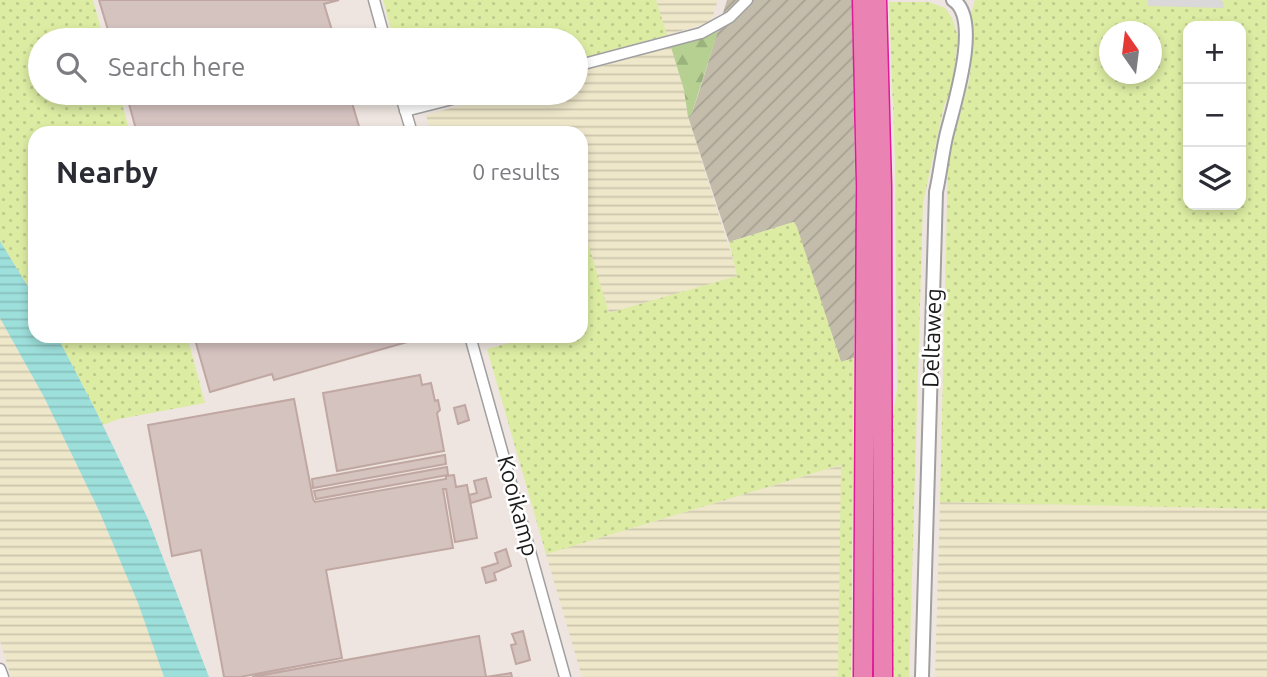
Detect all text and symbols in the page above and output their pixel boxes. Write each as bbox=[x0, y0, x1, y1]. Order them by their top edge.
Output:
north arrow bbox=[1099, 21, 1162, 84]
map controls bbox=[1183, 21, 1246, 210]
button: + bbox=[1183, 21, 1246, 84]
search box bbox=[28, 28, 588, 105]
icon: search bbox=[52, 48, 90, 86]
text: Search here bbox=[108, 52, 245, 81]
button: − bbox=[1183, 84, 1246, 147]
button: layers bbox=[1183, 147, 1246, 210]
text: Nearby bbox=[56, 155, 158, 189]
text: 0 results bbox=[472, 159, 560, 184]
street label: Deltaweg bbox=[917, 288, 946, 388]
street label: Kooikamp bbox=[493, 453, 544, 559]

